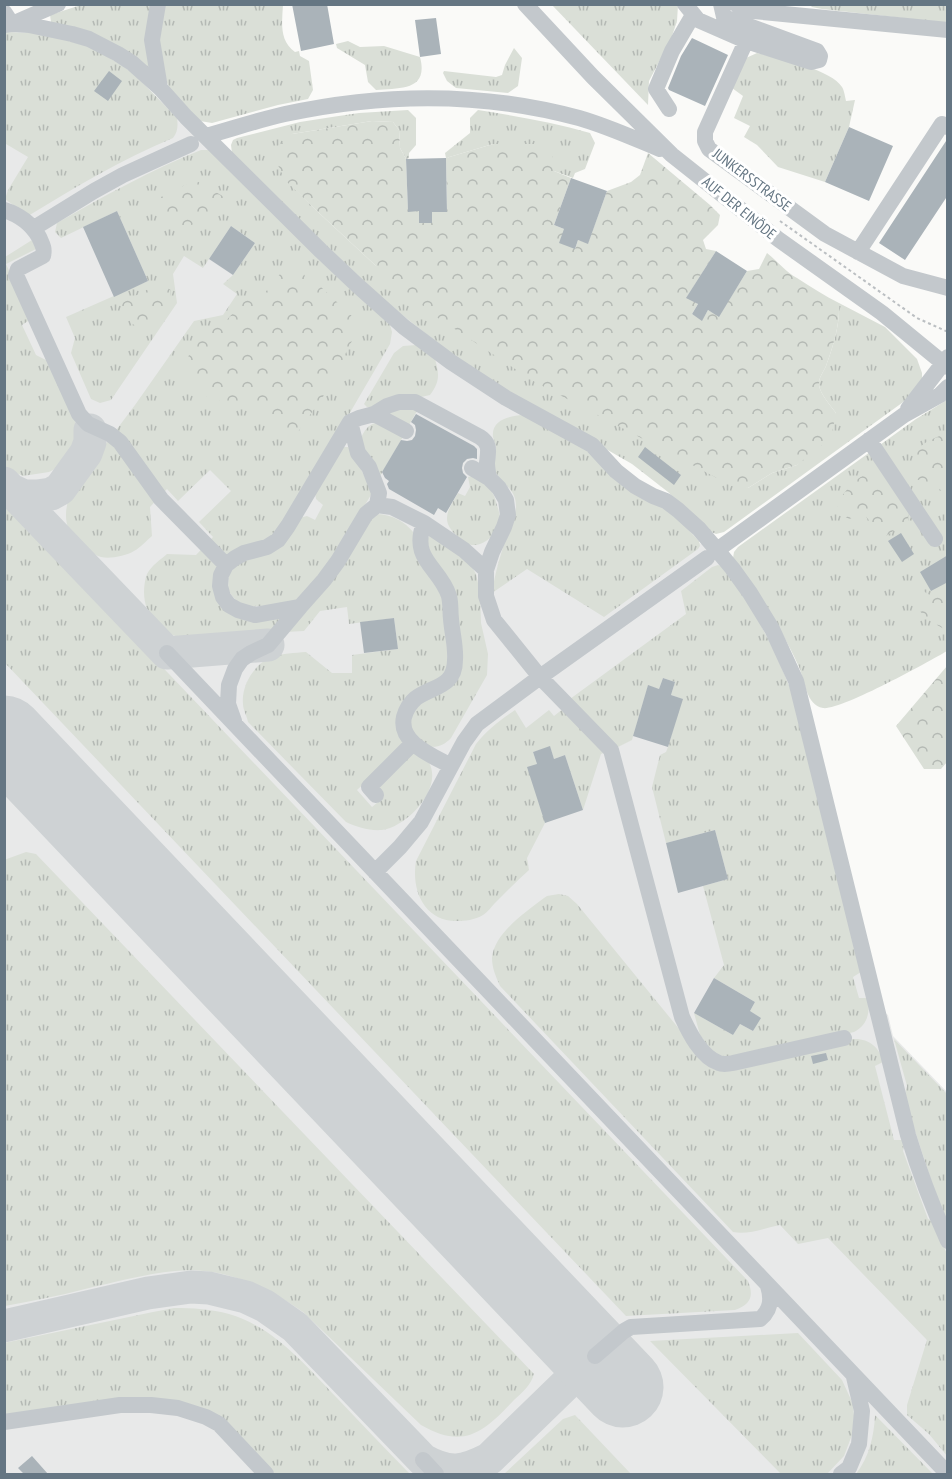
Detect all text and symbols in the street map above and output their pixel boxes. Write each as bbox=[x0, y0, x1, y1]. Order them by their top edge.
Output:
street label: JUNKERSSTRASSE bbox=[709, 143, 795, 215]
street label: AUF DER EINÖDE bbox=[699, 172, 780, 243]

